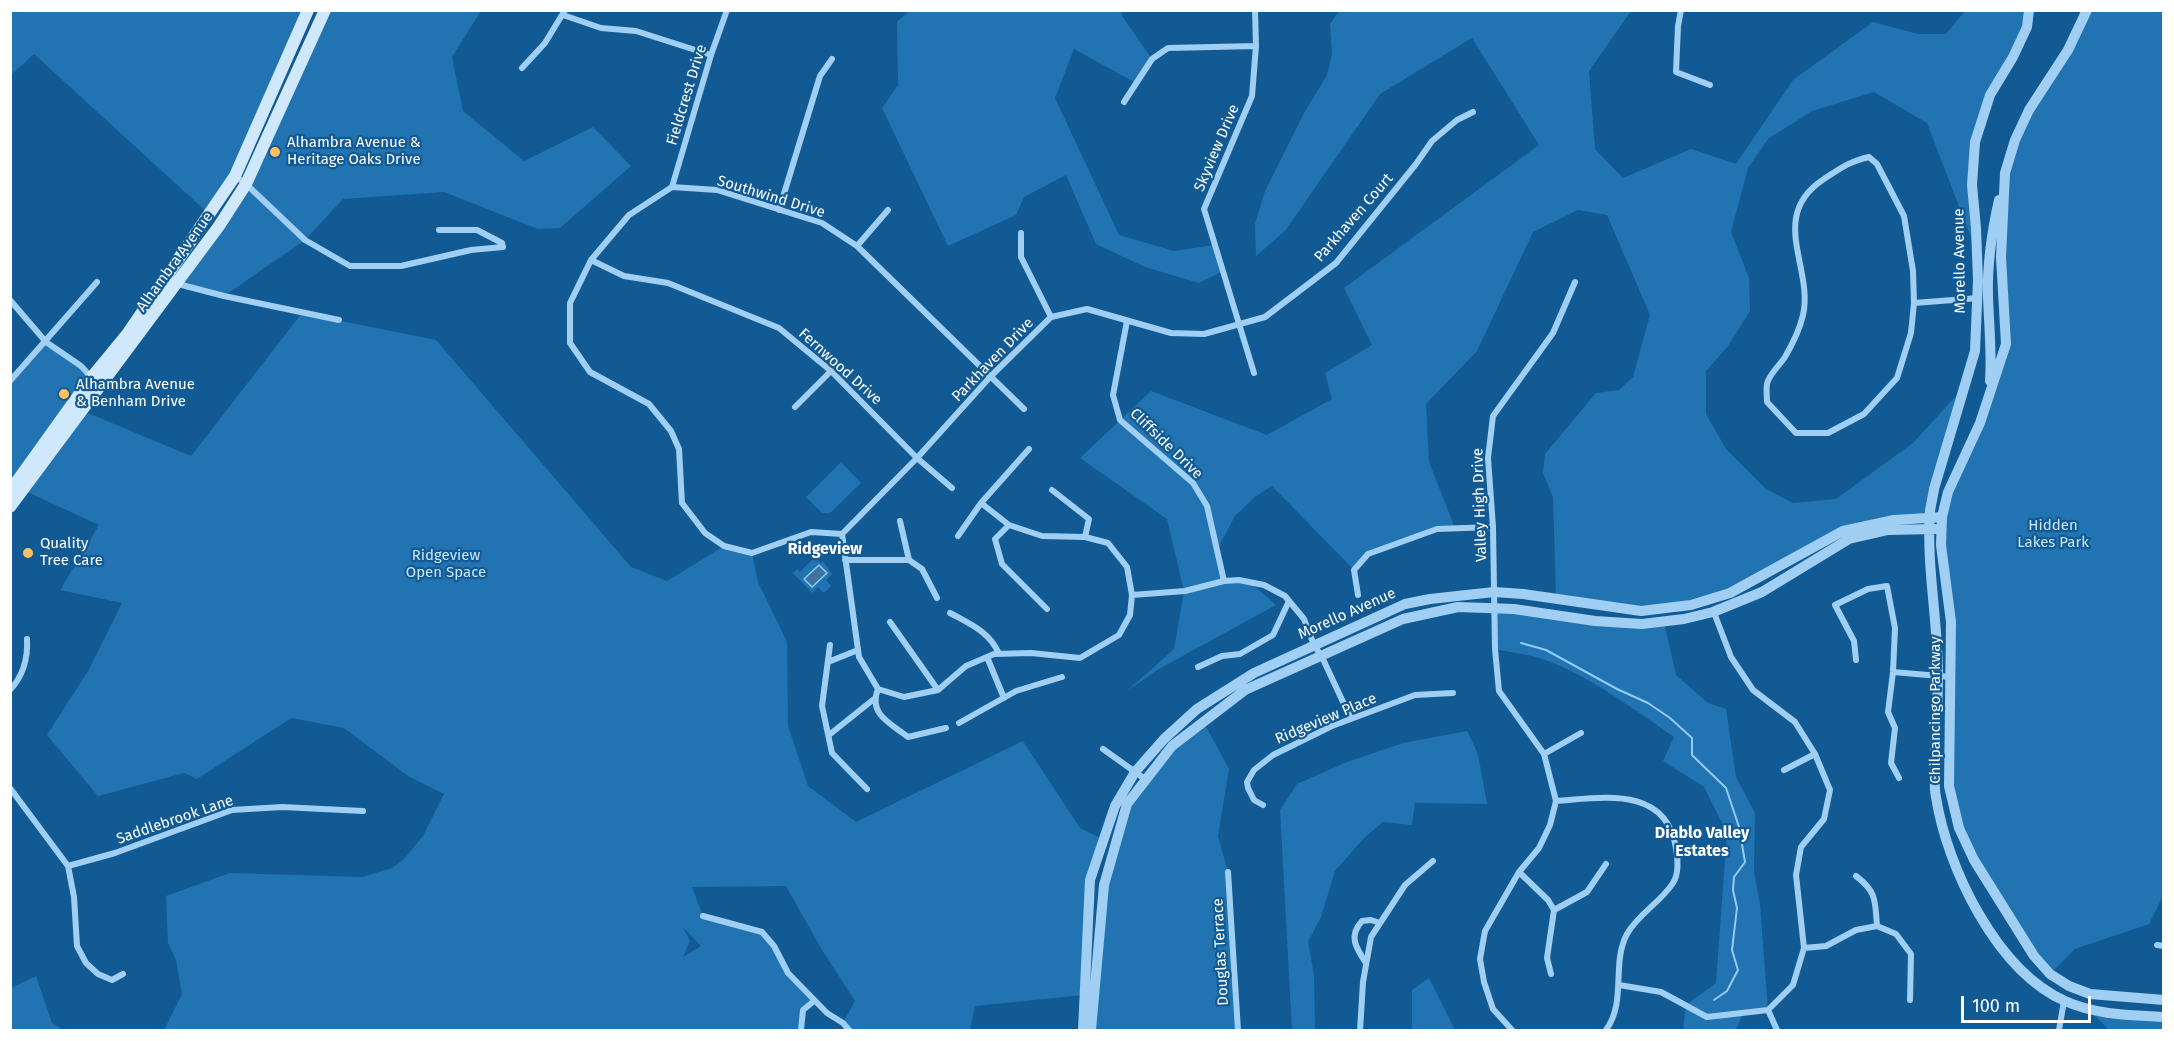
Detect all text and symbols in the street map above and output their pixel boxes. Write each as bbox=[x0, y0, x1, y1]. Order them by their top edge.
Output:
street label: Fieldcrest Drive bbox=[663, 42, 711, 148]
street label: Skyview Drive bbox=[1191, 102, 1243, 194]
place label: Alhambra Avenue & Heritage Oaks Drive bbox=[287, 134, 421, 169]
marker: Alhambra Avenue & Heritage Oaks Drive bbox=[268, 145, 282, 159]
street label: Parkhaven Court bbox=[1311, 170, 1397, 266]
street label: Southwind Drive bbox=[715, 172, 827, 222]
street label: Morello Avenue bbox=[1950, 208, 1970, 314]
street label: Alhambra Avenue bbox=[133, 209, 217, 315]
street label: Parkhaven Drive bbox=[948, 314, 1038, 406]
street label: Fernwood Drive bbox=[795, 325, 885, 409]
place label: Alhambra Avenue & Benham Drive bbox=[76, 376, 195, 411]
marker: Alhambra Avenue & Benham Drive bbox=[57, 387, 71, 401]
street label: Cliffside Drive bbox=[1126, 405, 1206, 483]
street label: Valley High Drive bbox=[1469, 448, 1491, 562]
park label: Hidden Lakes Park bbox=[2017, 517, 2089, 552]
place label: Quality Tree Care bbox=[40, 535, 103, 570]
district label: Ridgeview bbox=[788, 540, 862, 560]
marker: Quality Tree Care bbox=[21, 546, 35, 560]
park label: Ridgeview Open Space bbox=[406, 547, 486, 582]
street label: Morello Avenue bbox=[1295, 584, 1399, 644]
street label: Chilpancingo Parkway bbox=[1927, 636, 1945, 784]
street label: Ridgeview Place bbox=[1273, 690, 1379, 748]
street label: Saddlebrook Lane bbox=[114, 792, 236, 848]
district label: Diablo Valley Estates bbox=[1655, 824, 1749, 862]
street label: Douglas Terrace bbox=[1209, 898, 1233, 1006]
scale bar bbox=[1964, 984, 2094, 1022]
text: 100 m bbox=[1972, 995, 2020, 1017]

